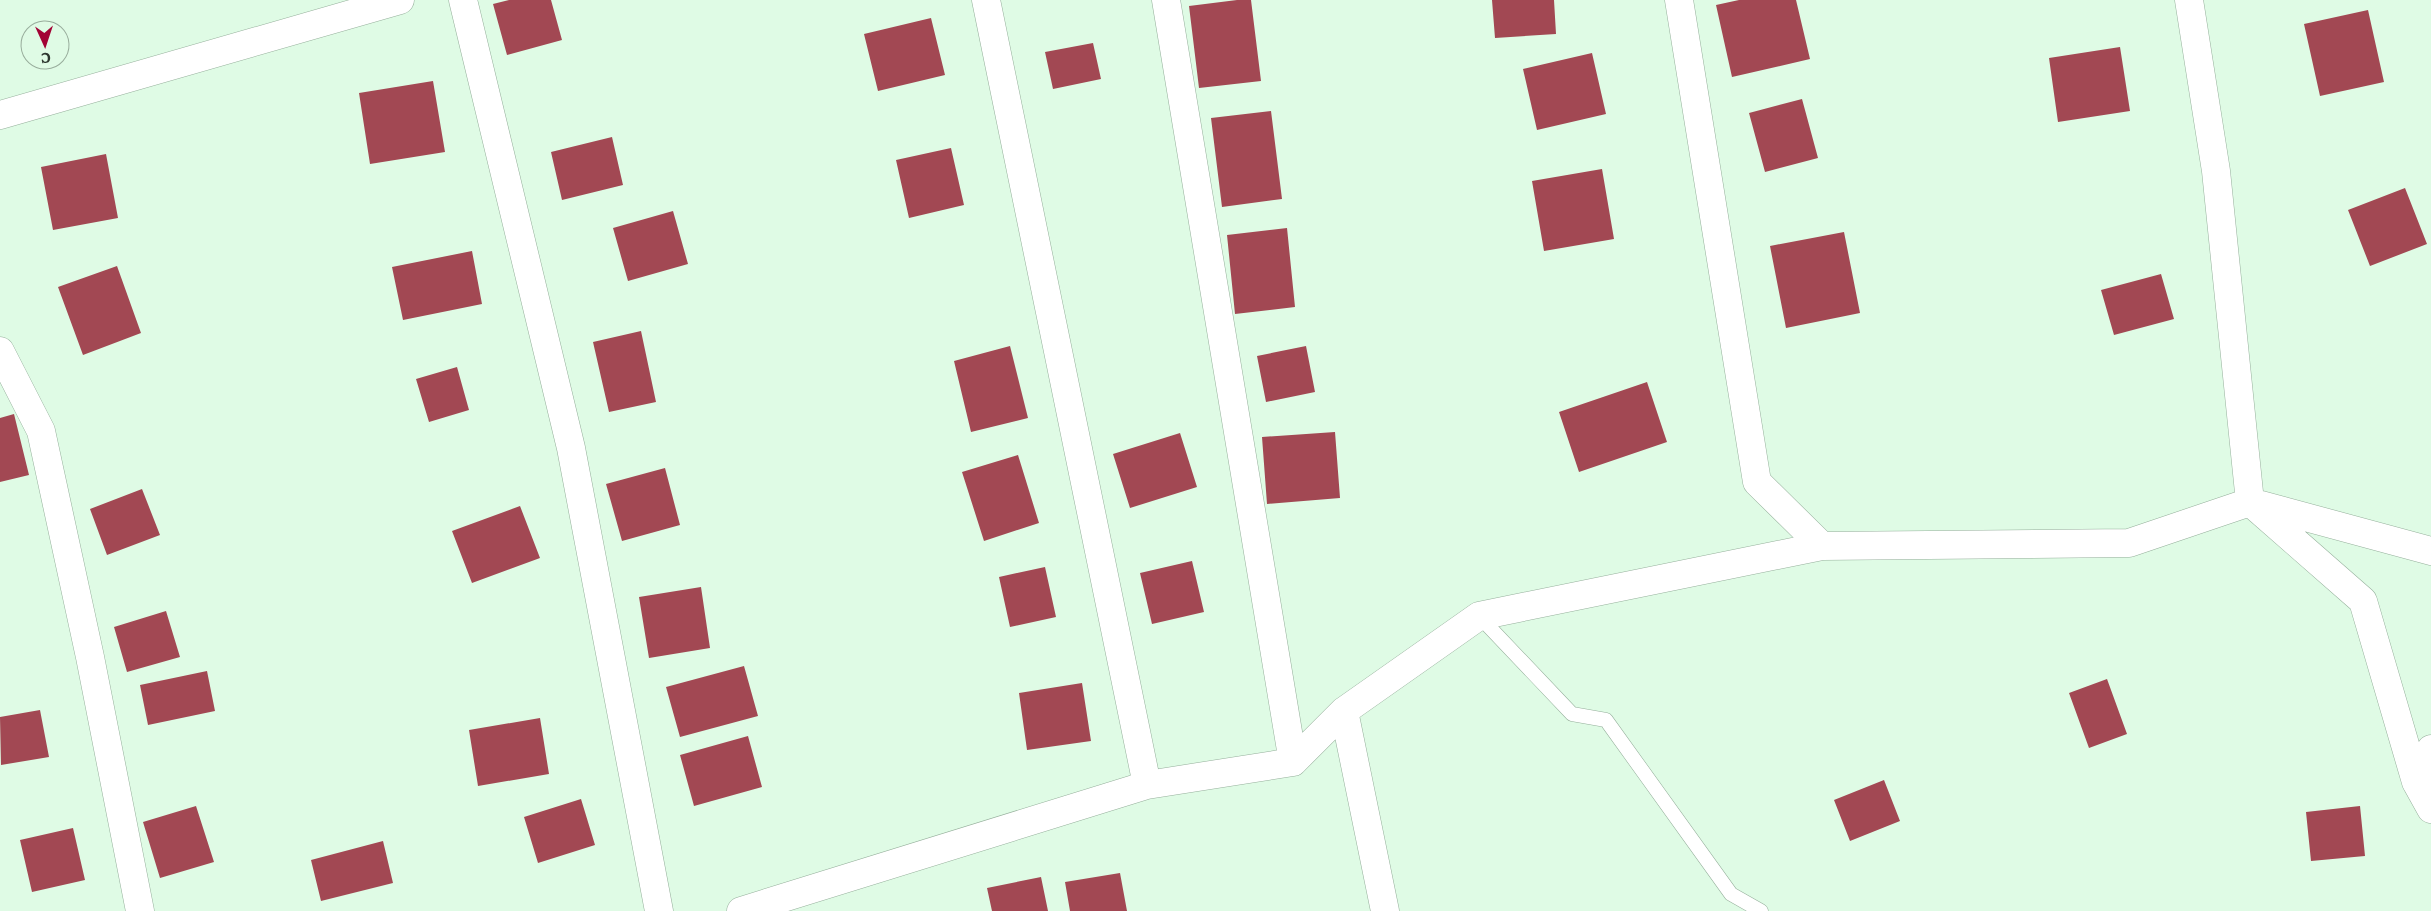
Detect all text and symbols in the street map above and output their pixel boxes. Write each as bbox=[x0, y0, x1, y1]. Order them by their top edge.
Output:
north arrow bbox=[20, 20, 70, 70]
text: С bbox=[40, 49, 51, 69]

